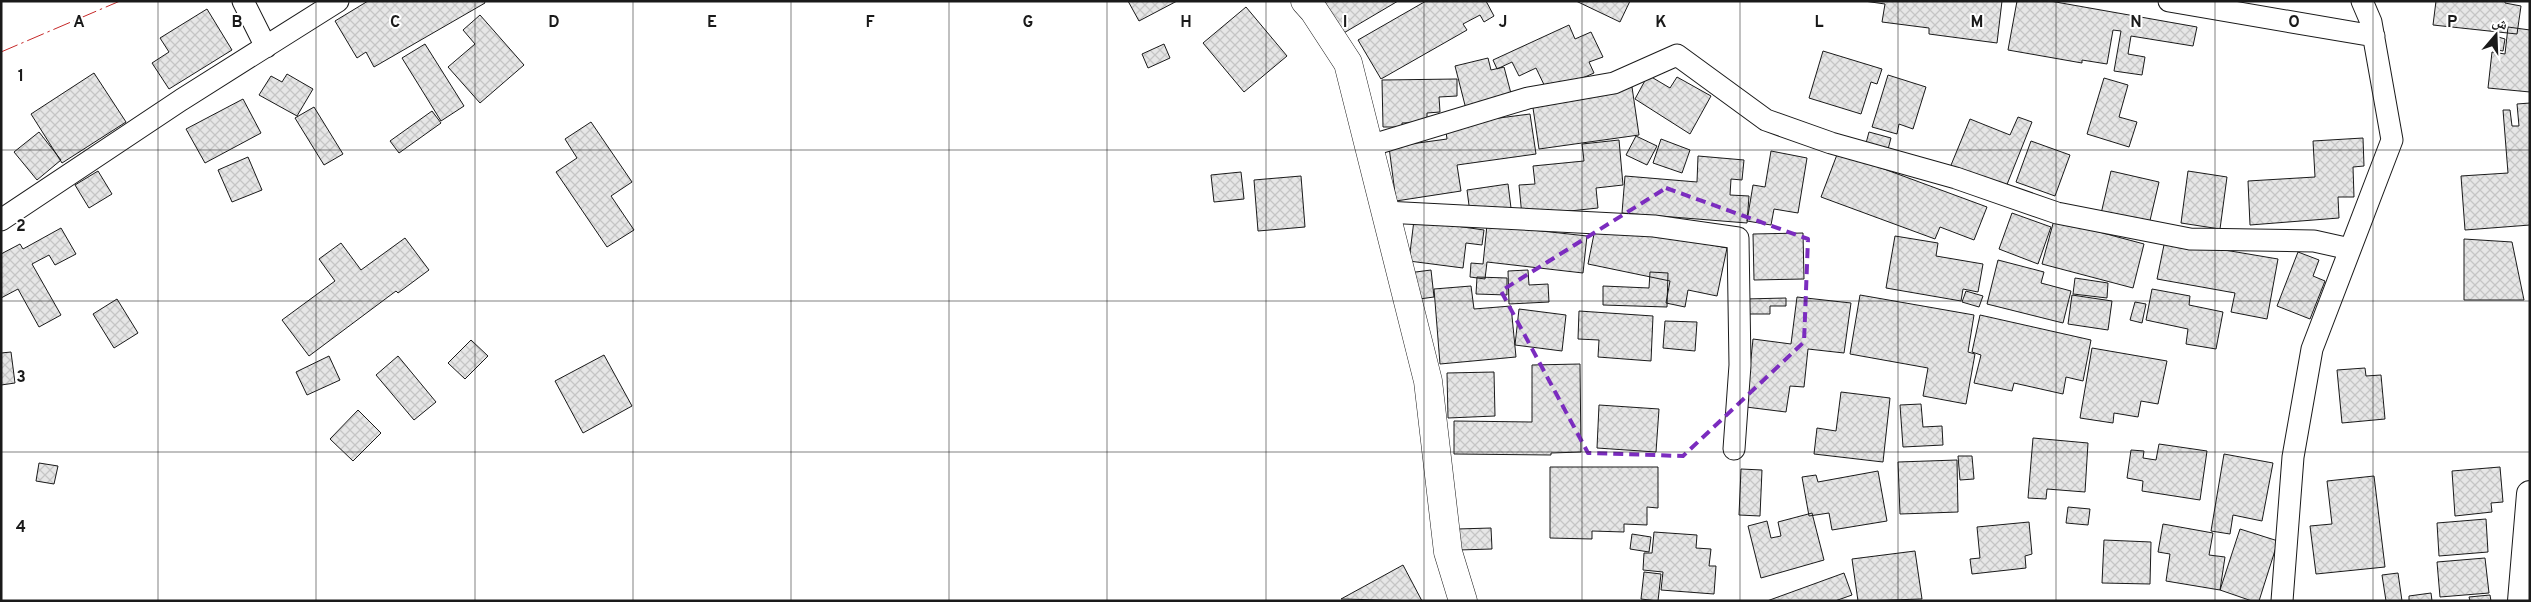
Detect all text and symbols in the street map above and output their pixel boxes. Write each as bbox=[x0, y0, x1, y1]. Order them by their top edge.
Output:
north arrow bbox=[2471, 10, 2521, 60]
text: A bbox=[73, 13, 85, 33]
text: B bbox=[231, 13, 243, 33]
text: C bbox=[390, 13, 400, 33]
text: D bbox=[548, 13, 560, 33]
text: E bbox=[707, 13, 717, 33]
text: F bbox=[865, 13, 875, 33]
text: G bbox=[1023, 13, 1033, 33]
text: H bbox=[1180, 13, 1192, 33]
text: I bbox=[1343, 13, 1347, 33]
text: J bbox=[1499, 13, 1507, 33]
text: K bbox=[1655, 13, 1667, 33]
text: L bbox=[1814, 13, 1824, 33]
text: M bbox=[1971, 13, 1983, 33]
text: N bbox=[2130, 13, 2142, 33]
text: O bbox=[2288, 13, 2300, 33]
text: P bbox=[2447, 13, 2457, 33]
text: ش bbox=[2490, 14, 2510, 35]
text: 1 bbox=[18, 67, 24, 87]
text: 2 bbox=[16, 217, 26, 237]
text: 3 bbox=[16, 368, 26, 388]
text: 4 bbox=[16, 518, 26, 538]

